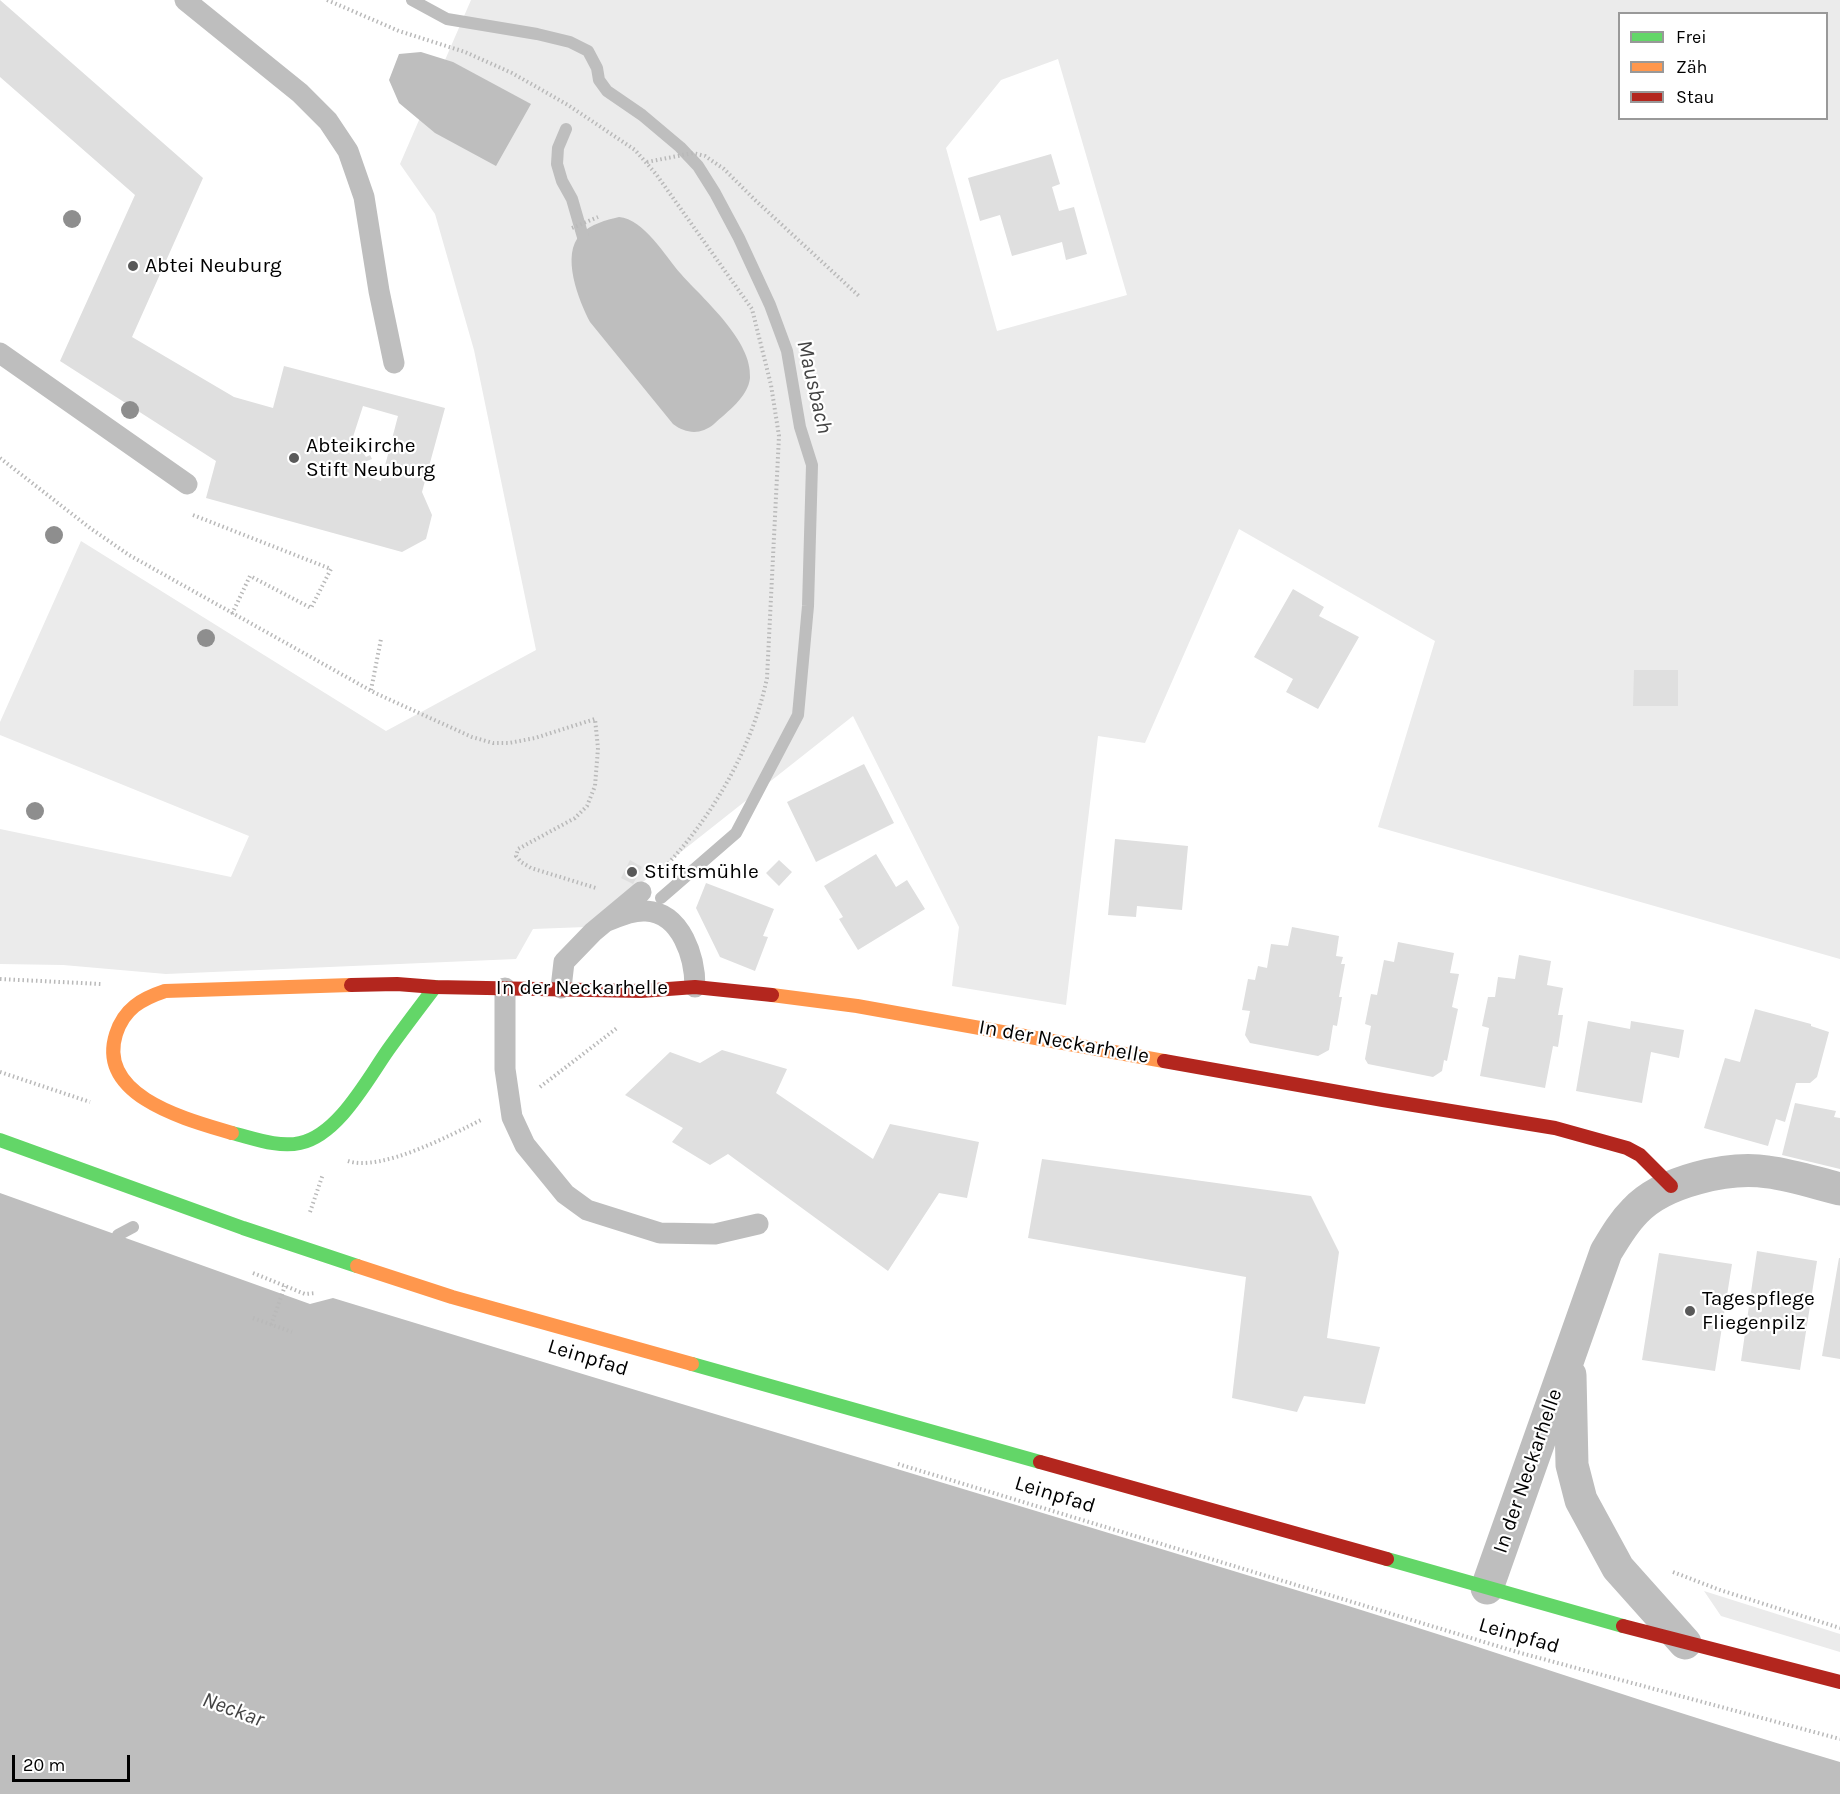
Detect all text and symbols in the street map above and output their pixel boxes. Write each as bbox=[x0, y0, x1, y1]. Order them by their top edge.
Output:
legend bbox=[1618, 12, 1828, 120]
text: Frei bbox=[1676, 26, 1707, 48]
text: Zäh bbox=[1676, 56, 1707, 78]
text: Stau bbox=[1676, 86, 1714, 108]
place label: Abtei Neuburg bbox=[145, 253, 282, 279]
marker: Abtei Neuburg bbox=[126, 259, 140, 273]
water label: Mausbach bbox=[790, 338, 838, 436]
place label: Abteikirche Stift Neuburg bbox=[306, 433, 435, 483]
marker: Abteikirche Stift Neuburg bbox=[287, 451, 301, 465]
place label: Stiftsmühle bbox=[644, 859, 759, 885]
marker: Stiftsmühle bbox=[625, 865, 639, 879]
street label: In der Neckarhelle bbox=[496, 975, 668, 1001]
street label: In der Neckarhelle bbox=[977, 1015, 1151, 1069]
place label: Tagespflege Fliegenpilz bbox=[1702, 1286, 1815, 1336]
marker: Tagespflege Fliegenpilz bbox=[1683, 1304, 1697, 1318]
street label: Leinpfad bbox=[545, 1334, 631, 1382]
street label: In der Neckarhelle bbox=[1488, 1385, 1568, 1557]
street label: Leinpfad bbox=[1012, 1471, 1098, 1519]
street label: Leinpfad bbox=[1476, 1612, 1562, 1660]
water label: Neckar bbox=[199, 1687, 267, 1733]
scale bar bbox=[15, 1743, 134, 1781]
text: 20 m bbox=[23, 1754, 65, 1776]

